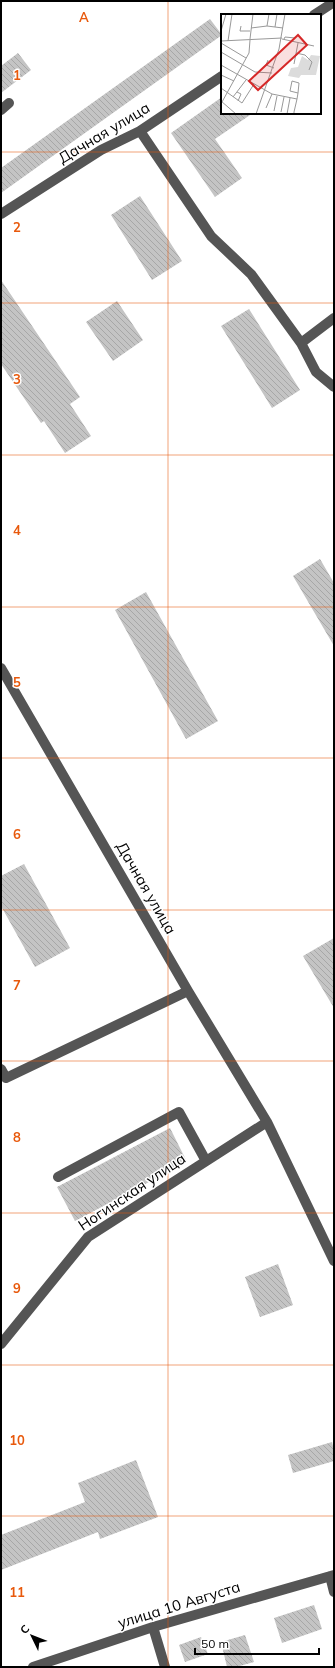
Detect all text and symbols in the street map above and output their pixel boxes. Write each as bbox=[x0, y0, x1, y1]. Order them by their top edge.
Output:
text: A bbox=[79, 9, 89, 25]
inset map bbox=[221, 14, 321, 114]
text: 1 bbox=[13, 67, 21, 83]
street label: Дачная улица bbox=[54, 98, 153, 167]
text: 2 bbox=[13, 219, 21, 235]
text: 3 bbox=[13, 371, 21, 387]
text: 4 bbox=[13, 522, 21, 538]
text: 5 bbox=[13, 674, 21, 690]
text: 6 bbox=[13, 826, 21, 842]
street label: Дачная улица bbox=[112, 838, 181, 937]
text: 7 bbox=[13, 977, 21, 993]
text: 8 bbox=[13, 1129, 21, 1145]
street label: Ногинская улица bbox=[74, 1149, 189, 1235]
text: 9 bbox=[13, 1280, 21, 1296]
text: 10 bbox=[9, 1432, 25, 1448]
street label: улица 10 Августа bbox=[115, 1577, 242, 1632]
text: 11 bbox=[9, 1584, 25, 1600]
north arrow bbox=[12, 1616, 52, 1656]
text: С bbox=[17, 1621, 33, 1637]
scale bar bbox=[195, 1630, 319, 1656]
text: 50 m bbox=[201, 1636, 229, 1651]

